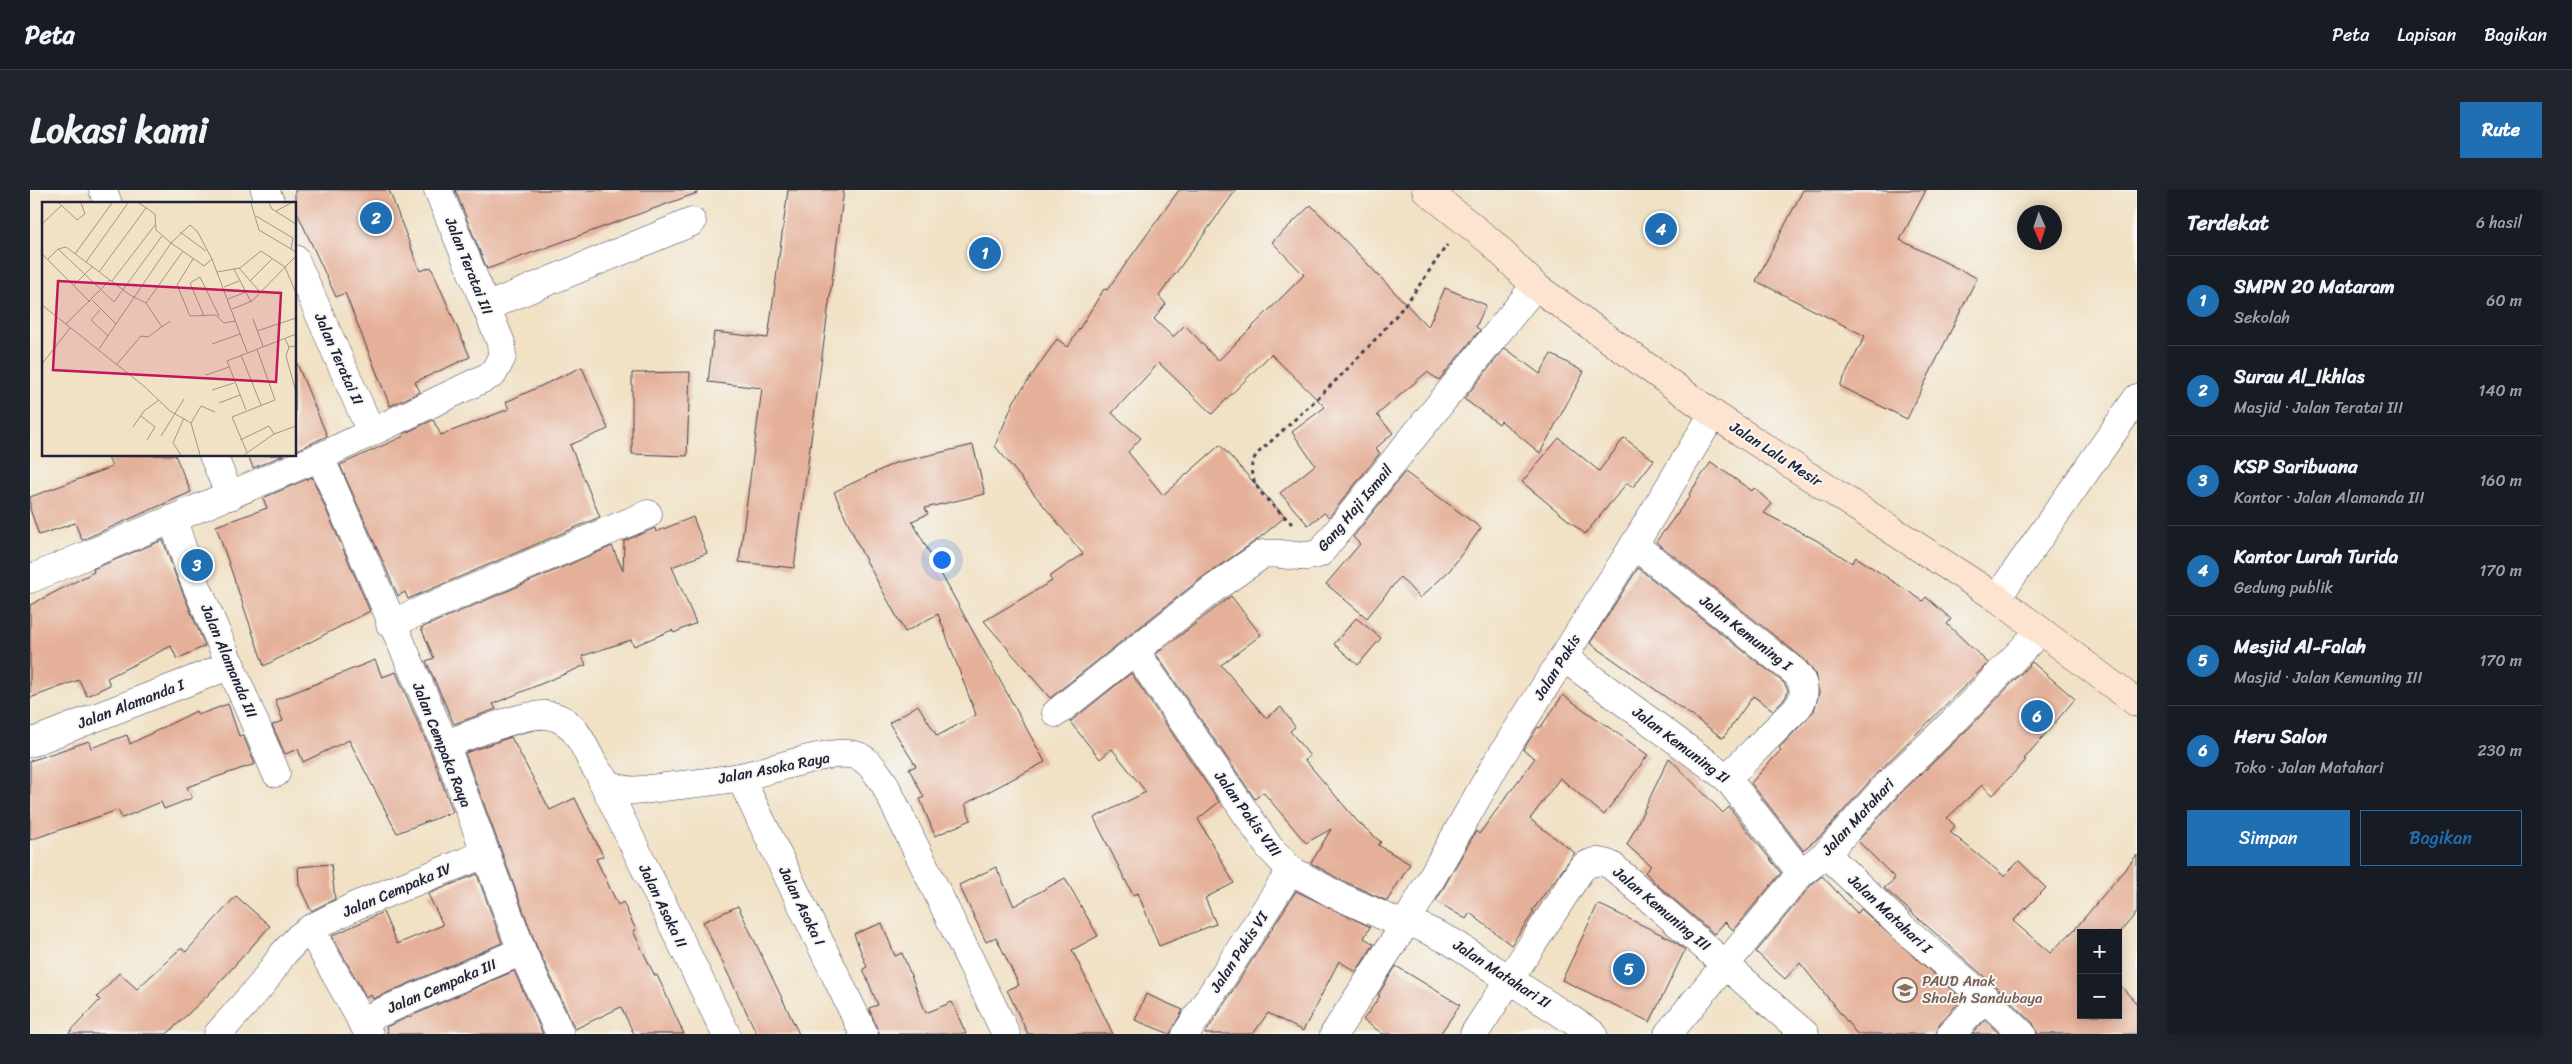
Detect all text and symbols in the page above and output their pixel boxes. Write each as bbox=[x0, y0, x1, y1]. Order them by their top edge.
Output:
text: Peta bbox=[25, 14, 74, 56]
text: Peta bbox=[2332, 19, 2369, 51]
text: Lapisan bbox=[2397, 19, 2456, 51]
text: Bagikan bbox=[2484, 19, 2547, 51]
text: Lokasi kami bbox=[30, 99, 208, 161]
button: Rute bbox=[2460, 102, 2542, 158]
pin: 2 bbox=[360, 199, 392, 237]
inset map bbox=[42, 202, 296, 456]
text: Terdekat bbox=[2187, 204, 2269, 242]
north arrow bbox=[2017, 205, 2062, 250]
text: 6 hasil bbox=[2476, 208, 2522, 237]
pin: 4 bbox=[1645, 210, 1677, 248]
street label: Jalan Teratai III bbox=[437, 212, 501, 319]
pin: 1 bbox=[969, 234, 1001, 272]
text: SMPN 20 Mataram bbox=[2234, 270, 2395, 303]
text: 1 bbox=[2200, 286, 2206, 315]
text: 60 m bbox=[2486, 286, 2522, 315]
text: Sekolah bbox=[2234, 303, 2290, 332]
street label: Jalan Teratai II bbox=[307, 308, 371, 410]
text: Surau Al_Ikhlas bbox=[2234, 360, 2365, 393]
text: 2 bbox=[2198, 376, 2208, 405]
text: 140 m bbox=[2479, 376, 2522, 405]
text: Masjid · Jalan Teratai III bbox=[2234, 393, 2403, 422]
street label: Jalan Lalu Mesir bbox=[1724, 414, 1828, 494]
text: KSP Saribuana bbox=[2234, 450, 2358, 483]
street label: Gang Haji Ismail bbox=[1311, 458, 1400, 557]
text: 3 bbox=[2199, 466, 2207, 495]
text: 160 m bbox=[2479, 466, 2522, 495]
text: Kantor · Jalan Alamanda III bbox=[2234, 483, 2424, 512]
text: Kantor Lurah Turida bbox=[2234, 540, 2398, 573]
pin: 3 bbox=[181, 546, 213, 584]
your location bbox=[929, 547, 955, 573]
text: 4 bbox=[2198, 556, 2208, 585]
text: 170 m bbox=[2479, 556, 2522, 585]
text: Gedung publik bbox=[2234, 573, 2333, 602]
street label: Jalan Kemuning I bbox=[1693, 588, 1799, 678]
street label: Jalan Alamanda III bbox=[193, 599, 265, 722]
street label: Jalan Pakis bbox=[1526, 629, 1588, 706]
text: Mesjid Al-Falah bbox=[2234, 630, 2366, 663]
text: 5 bbox=[2198, 646, 2208, 675]
text: 170 m bbox=[2479, 646, 2522, 675]
text: Masjid · Jalan Kemuning III bbox=[2234, 663, 2422, 692]
street label: Jalan Alamanda I bbox=[73, 671, 189, 737]
street label: Jalan Cempaka Raya bbox=[405, 677, 479, 812]
pin: 6 bbox=[2021, 697, 2053, 735]
street label: Jalan Kemuning II bbox=[1626, 699, 1736, 791]
text: Heru Salon bbox=[2234, 720, 2327, 753]
text: 6 bbox=[2198, 736, 2208, 765]
text: 230 m bbox=[2477, 736, 2522, 765]
street label: Jalan Asoka Raya bbox=[715, 744, 832, 792]
text: Toko · Jalan Matahari bbox=[2234, 753, 2383, 782]
street label: Jalan Pakis VIII bbox=[1207, 764, 1289, 863]
street label: Jalan Matahari bbox=[1814, 772, 1901, 862]
button: Simpan bbox=[2187, 810, 2350, 866]
button: Bagikan bbox=[2360, 810, 2522, 866]
street label: Jalan Cempaka IV bbox=[338, 855, 456, 925]
street label: Jalan Asoka II bbox=[631, 859, 695, 953]
street label: Jalan Kemuning III bbox=[1606, 859, 1717, 958]
street label: Jalan Asoka I bbox=[771, 861, 833, 951]
street label: Jalan Matahari I bbox=[1841, 867, 1939, 961]
street label: Jalan Pakis VI bbox=[1202, 905, 1276, 999]
map controls bbox=[2077, 929, 2122, 1019]
button: + bbox=[2077, 929, 2122, 974]
street label: Jalan Matahari II bbox=[1447, 932, 1557, 1016]
pin: 5 bbox=[1613, 950, 1645, 988]
street label: Jalan Cempaka III bbox=[382, 951, 501, 1021]
place label: PAUD Anak Sholeh Sandubaya bbox=[1922, 968, 2043, 1011]
button: − bbox=[2077, 974, 2122, 1019]
school or university icon: PAUD Anak Sholeh Sandubaya bbox=[1892, 977, 1918, 1003]

